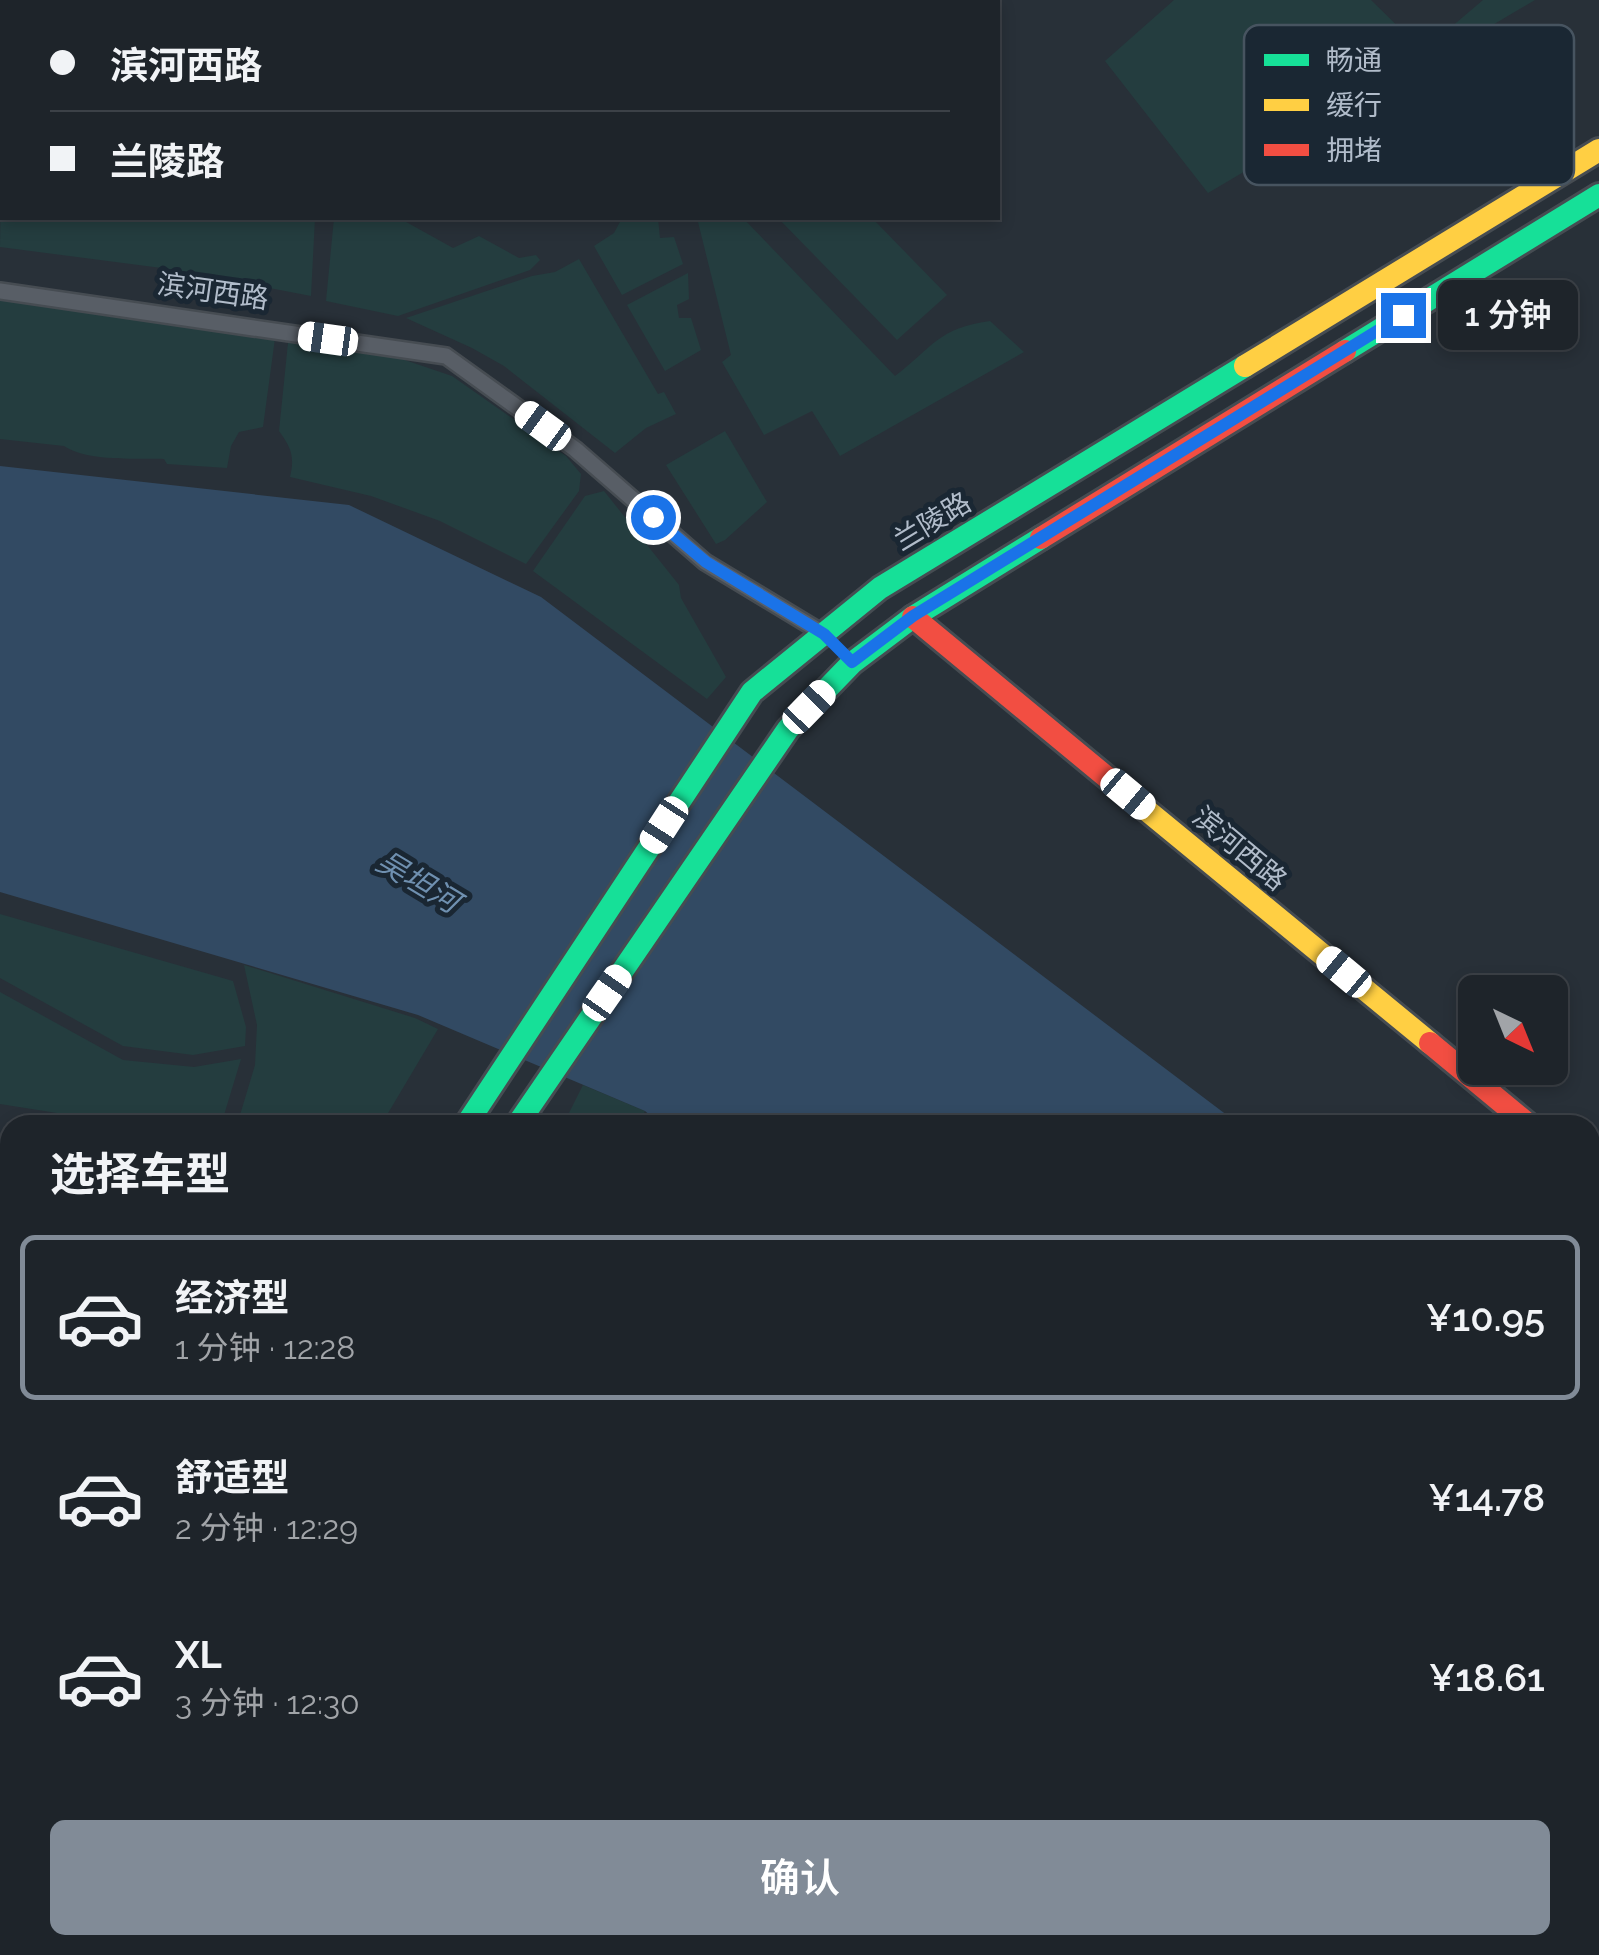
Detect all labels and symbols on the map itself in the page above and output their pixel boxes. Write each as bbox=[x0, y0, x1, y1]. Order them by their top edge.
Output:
legend bbox=[1244, 25, 1574, 185]
text: 畅通 bbox=[1326, 44, 1382, 77]
text: 缓行 bbox=[1326, 89, 1382, 122]
text: 拥堵 bbox=[1326, 134, 1382, 167]
street label: 滨河西路 bbox=[155, 267, 271, 316]
callout: 1 分钟 bbox=[1438, 280, 1578, 350]
route end bbox=[1381, 293, 1426, 338]
car bbox=[296, 320, 360, 358]
car bbox=[510, 396, 576, 456]
street label: 兰陵路 bbox=[888, 486, 977, 557]
route start bbox=[631, 495, 676, 540]
car bbox=[777, 675, 841, 739]
car bbox=[1095, 763, 1161, 825]
car bbox=[635, 792, 693, 858]
street label: 滨河西路 bbox=[1186, 800, 1293, 897]
water label: 吴坦河 bbox=[371, 843, 470, 922]
car bbox=[1311, 941, 1377, 1003]
car bbox=[578, 960, 636, 1026]
north arrow bbox=[1458, 975, 1568, 1085]

